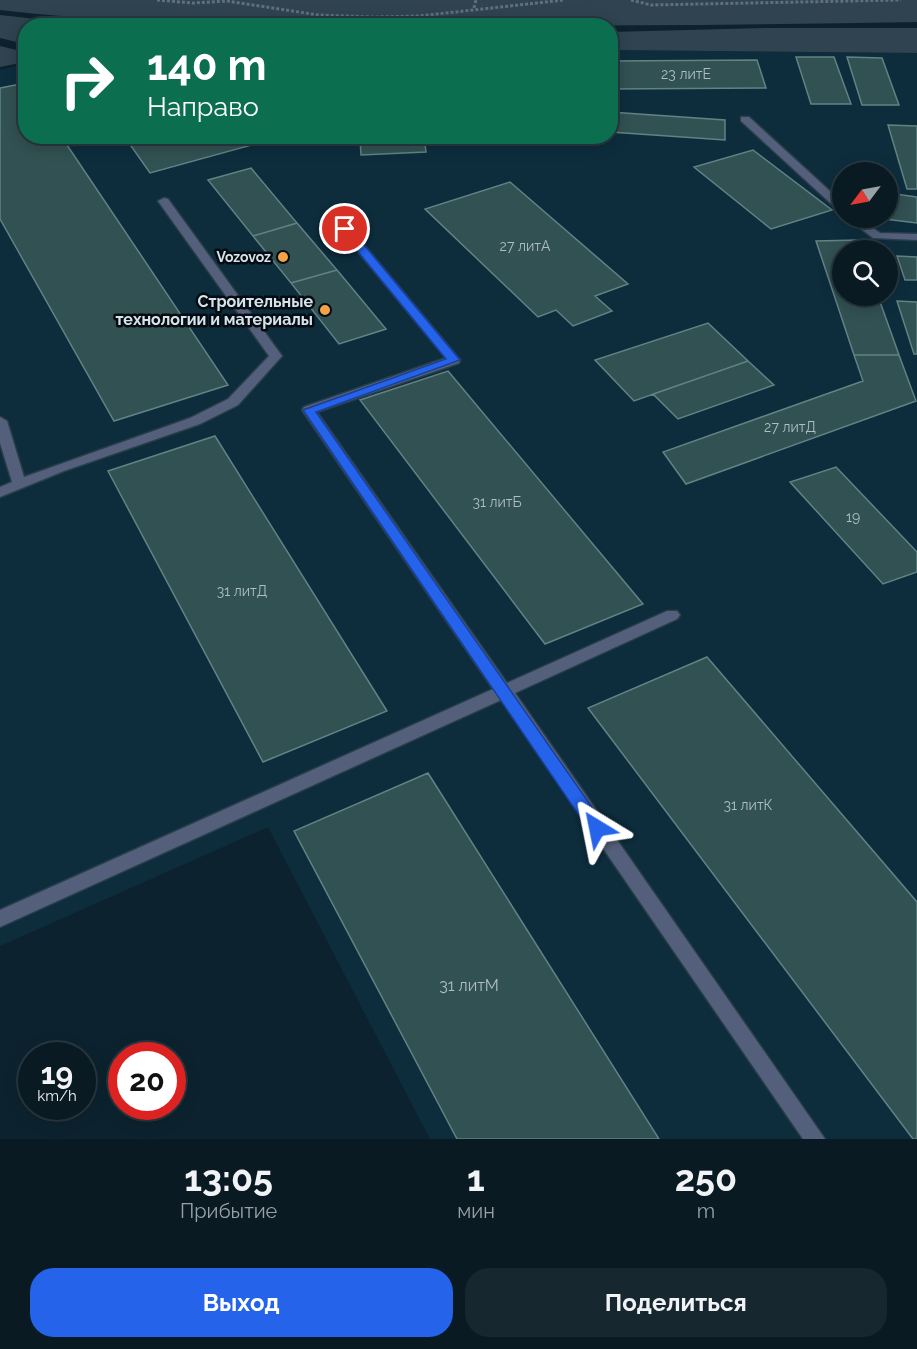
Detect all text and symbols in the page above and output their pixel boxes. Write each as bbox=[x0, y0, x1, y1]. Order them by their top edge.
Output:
text: 140 m bbox=[147, 41, 267, 90]
icon: right bbox=[48, 42, 126, 120]
house number: 23 литЕ bbox=[661, 66, 711, 82]
text: Направо bbox=[147, 91, 259, 122]
north arrow bbox=[832, 162, 898, 228]
map controls bbox=[832, 162, 898, 306]
pin bbox=[319, 203, 370, 254]
icon: arrive bbox=[328, 212, 361, 245]
house number: 27 литА bbox=[500, 238, 551, 254]
button: search bbox=[832, 240, 898, 306]
place label: Vozovoz bbox=[216, 249, 271, 265]
marker: Vozovoz bbox=[276, 250, 290, 264]
place label: Строительные технологии и материалы bbox=[115, 292, 313, 329]
marker: Строительные технологии и материалы bbox=[318, 303, 332, 317]
house number: 27 литД bbox=[764, 419, 816, 435]
house number: 31 литБ bbox=[472, 494, 522, 510]
house number: 19 bbox=[846, 509, 860, 525]
house number: 31 литД bbox=[217, 583, 267, 599]
position arrow bbox=[565, 796, 629, 860]
house number: 31 литК bbox=[724, 797, 773, 813]
house number: 31 литМ bbox=[439, 976, 499, 995]
speed limit sign: 20 bbox=[108, 1042, 186, 1120]
text: 19 bbox=[41, 1056, 73, 1091]
text: km/h bbox=[37, 1087, 77, 1105]
text: 13:05 bbox=[184, 1157, 273, 1199]
text: 1 bbox=[467, 1157, 485, 1199]
text: 250 bbox=[675, 1157, 737, 1199]
text: Прибытие bbox=[180, 1199, 277, 1223]
text: мин bbox=[457, 1199, 495, 1223]
text: m bbox=[697, 1199, 715, 1223]
button: Выход bbox=[30, 1268, 453, 1337]
button: Поделиться bbox=[465, 1268, 887, 1337]

